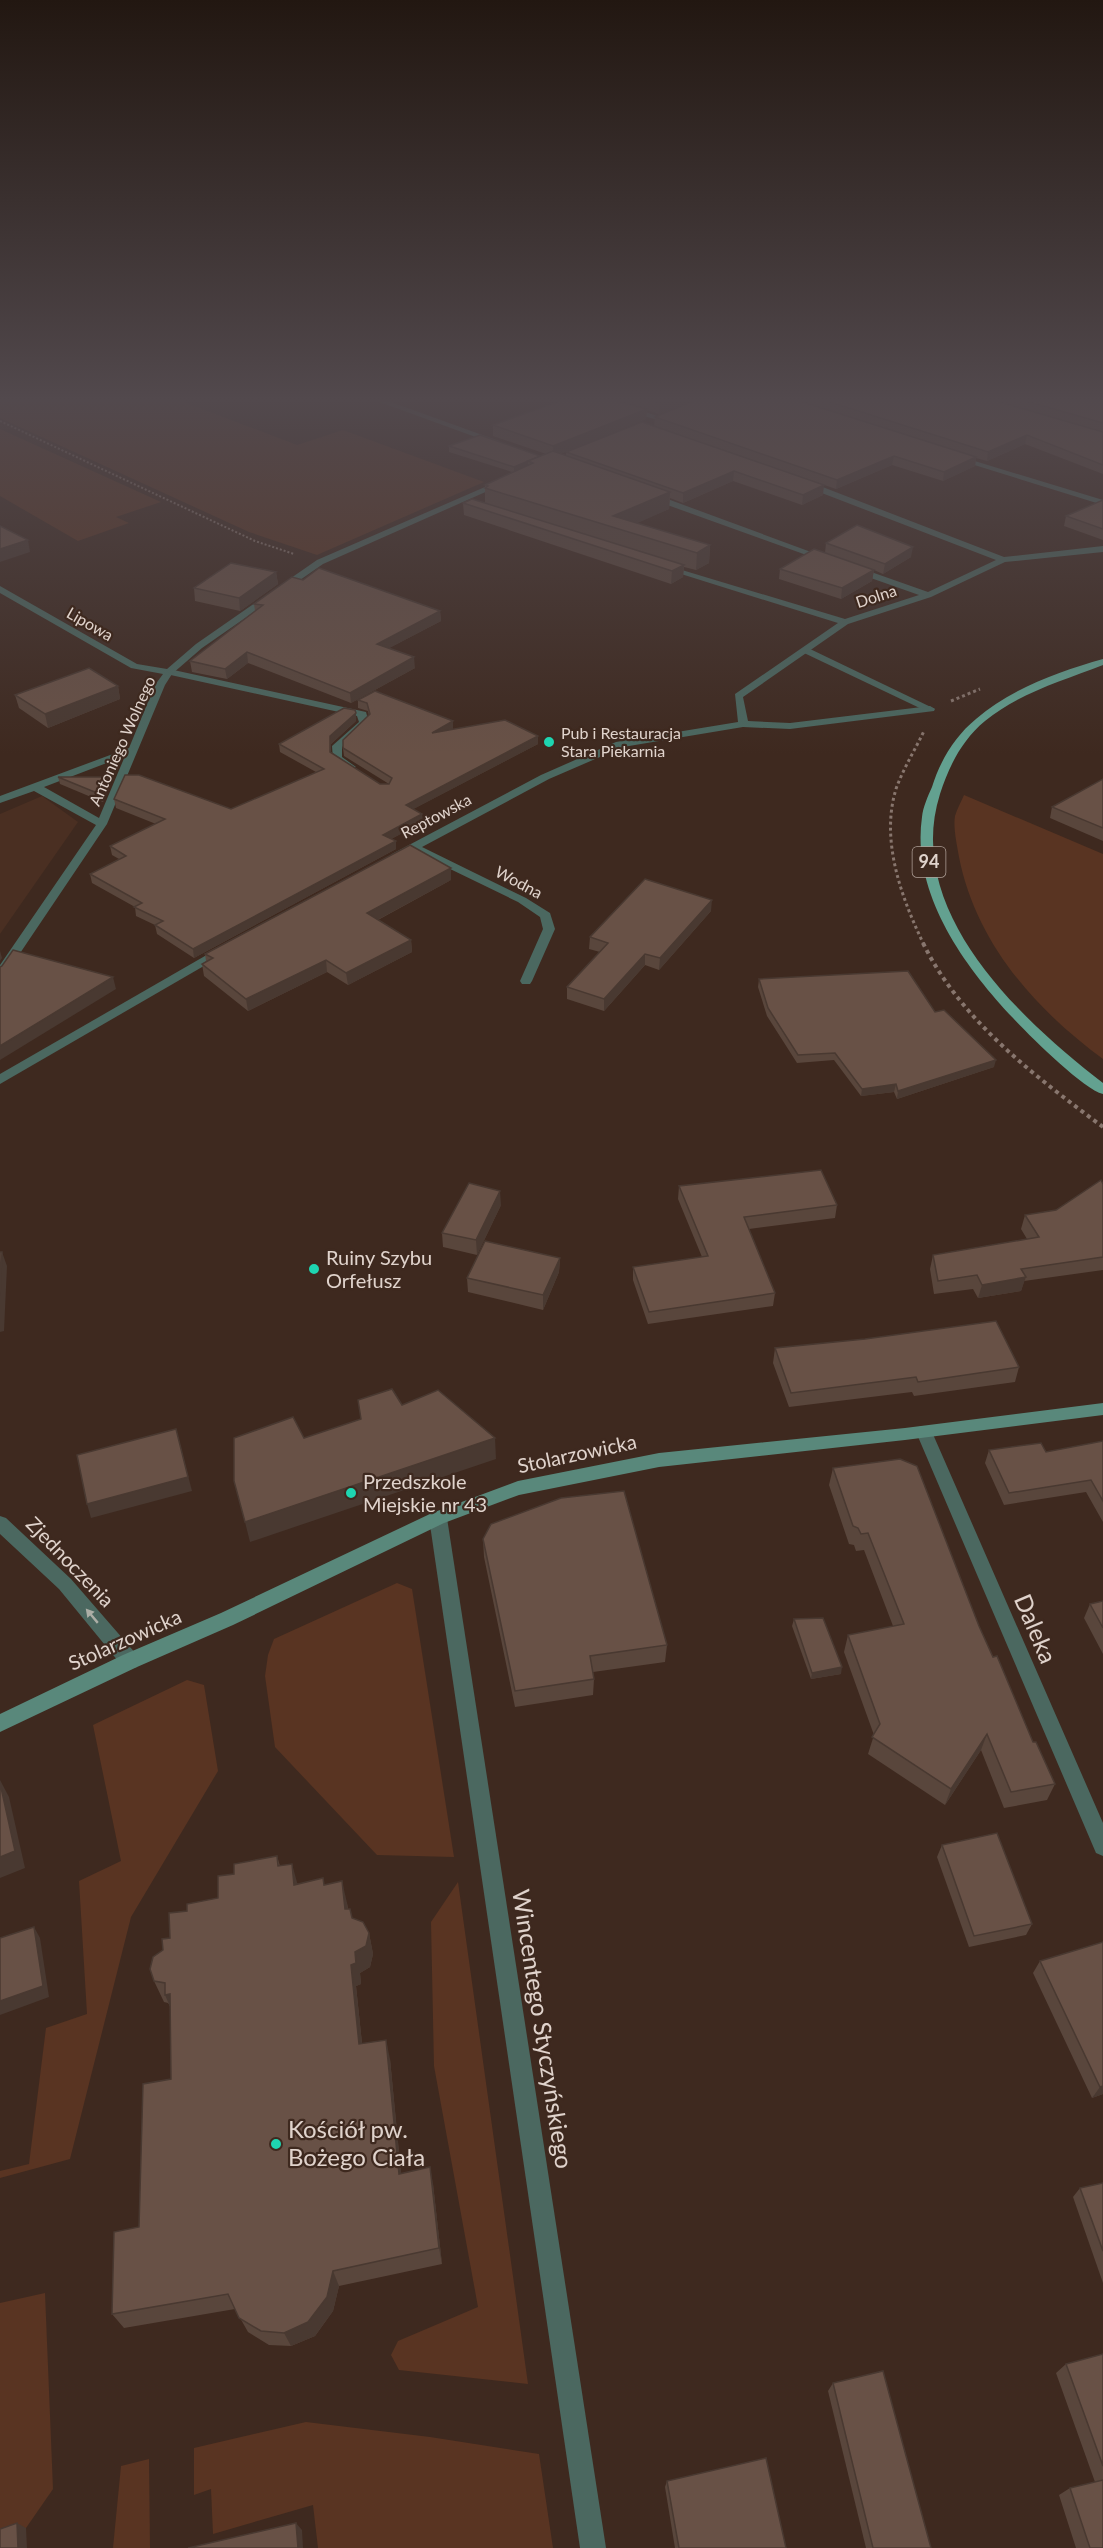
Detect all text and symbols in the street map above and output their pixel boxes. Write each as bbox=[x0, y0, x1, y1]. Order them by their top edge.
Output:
street label: Dolna bbox=[853, 580, 899, 611]
street label: Lipowa bbox=[64, 603, 117, 644]
street label: Antoniego Wolnego bbox=[84, 673, 159, 809]
place label: Pub i Restauracja Stara Piekarnia bbox=[561, 723, 681, 760]
marker: Pub i Restauracja Stara Piekarnia bbox=[542, 735, 556, 749]
street label: Reptowska bbox=[397, 789, 474, 842]
road number: 94 bbox=[912, 847, 946, 877]
street label: Wodna bbox=[492, 861, 546, 902]
place label: Ruiny Szybu Orfełusz bbox=[326, 1245, 432, 1292]
marker: Ruiny Szybu Orfełusz bbox=[307, 1262, 321, 1276]
street label: Stolarzowicka bbox=[515, 1429, 638, 1477]
place label: Przedszkole Miejskie nr 43 bbox=[363, 1469, 487, 1516]
marker: Przedszkole Miejskie nr 43 bbox=[344, 1486, 358, 1500]
street label: Zjednoczenia bbox=[22, 1511, 120, 1611]
street label: Daleka bbox=[1009, 1589, 1064, 1667]
street label: Stolarzowicka bbox=[64, 1604, 185, 1675]
one-way arrow bbox=[86, 1609, 99, 1624]
street label: Wincentego Styczyńskiego bbox=[507, 1887, 580, 2171]
place label: Kościół pw. Bożego Ciała bbox=[288, 2114, 425, 2171]
marker: Kościół pw. Bożego Ciała bbox=[269, 2137, 283, 2151]

